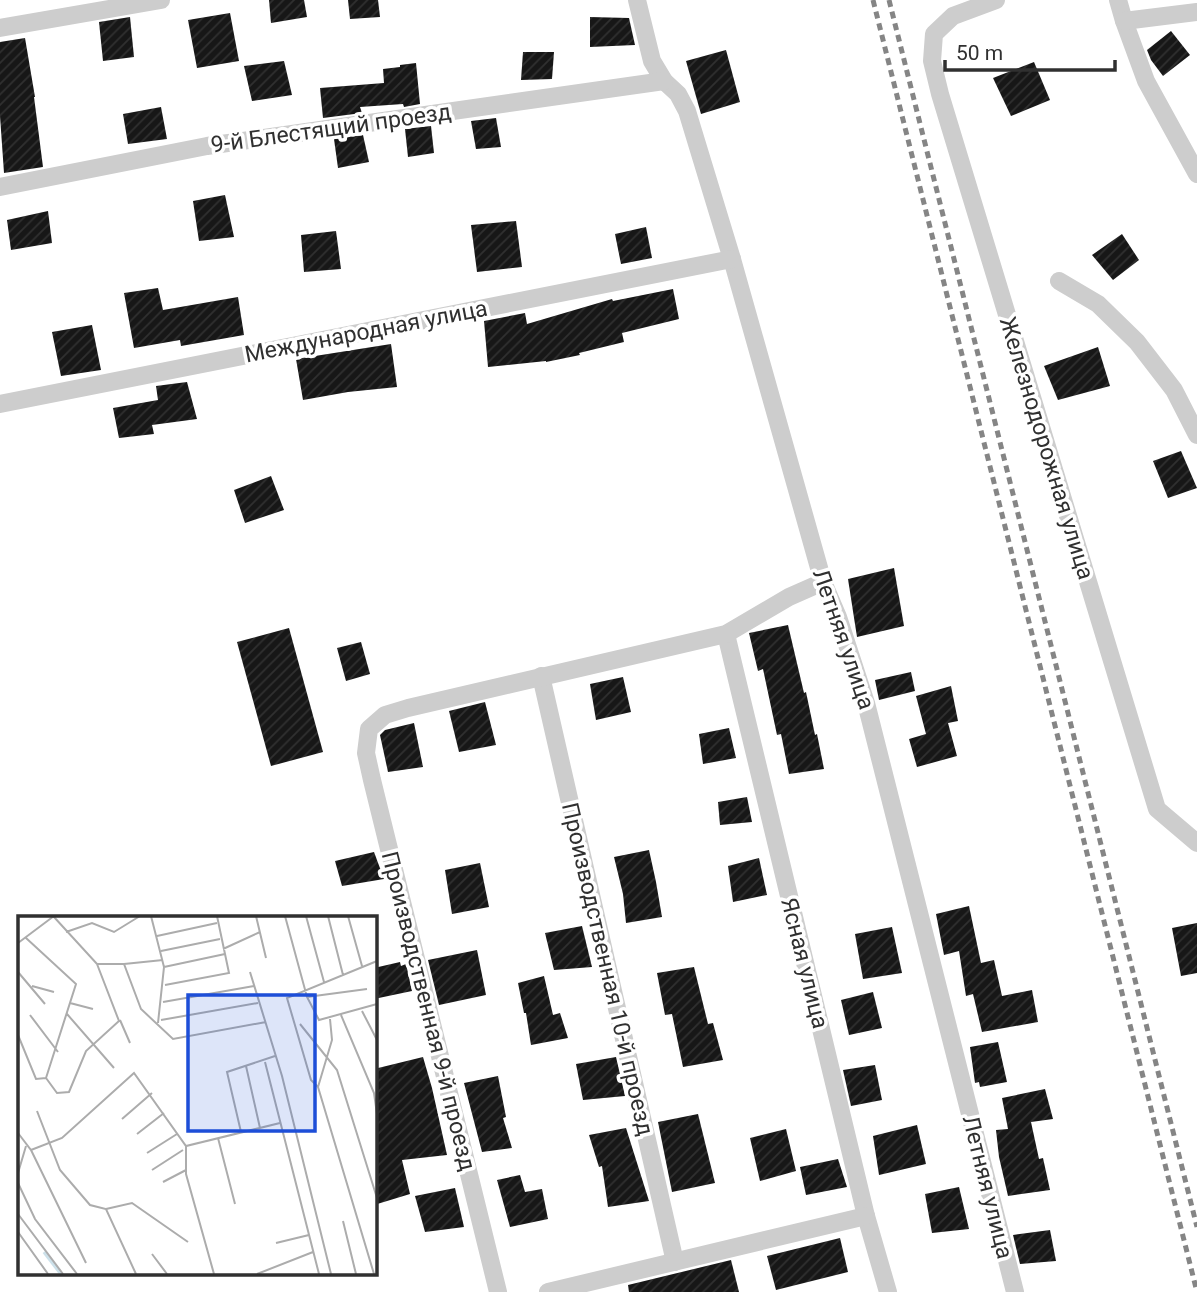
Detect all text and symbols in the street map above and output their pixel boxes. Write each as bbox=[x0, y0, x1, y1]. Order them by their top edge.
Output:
scale bar bbox=[945, 28, 1115, 72]
text: 50 m bbox=[956, 41, 1003, 65]
street label: 9-й Блестящий проезд bbox=[209, 98, 453, 159]
street label: Международная улица bbox=[242, 295, 490, 368]
street label: Железнодорожная улица bbox=[994, 314, 1099, 583]
street label: Летняя улица bbox=[807, 565, 880, 713]
street label: Производственная 10-й проезд bbox=[556, 800, 659, 1138]
street label: Производственная 9-й проезд bbox=[376, 849, 481, 1174]
street label: Ясная улица bbox=[775, 895, 834, 1031]
inset map bbox=[18, 916, 376, 1274]
street label: Летняя улица bbox=[957, 1113, 1018, 1262]

